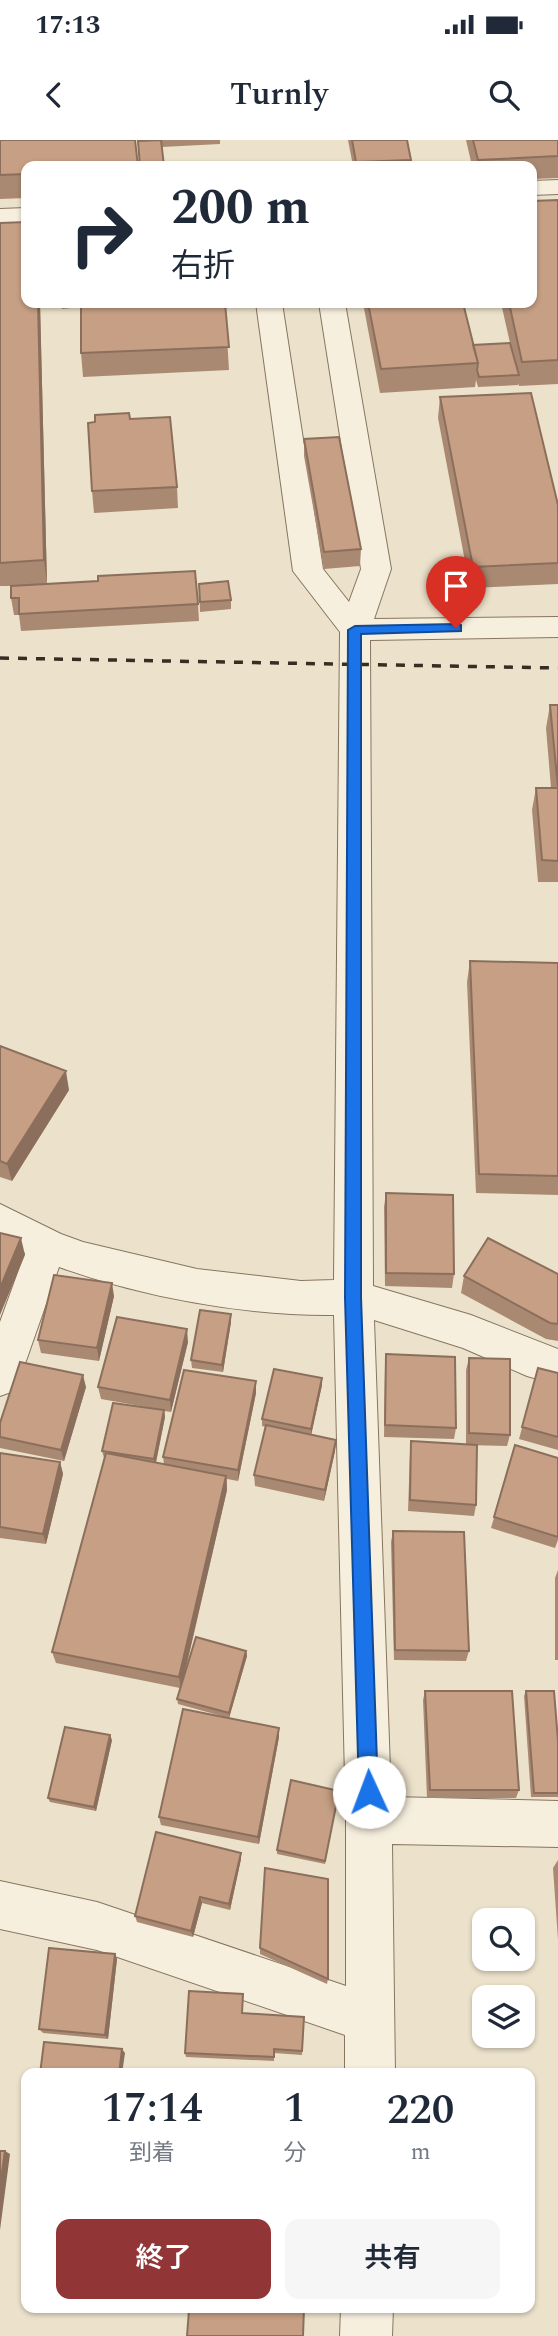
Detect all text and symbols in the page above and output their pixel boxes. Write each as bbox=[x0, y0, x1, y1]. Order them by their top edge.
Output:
text: 17:13 bbox=[35, 5, 100, 45]
text: Turnly bbox=[230, 70, 328, 119]
icon: back bbox=[35, 76, 73, 114]
icon: search bbox=[485, 76, 523, 114]
text: 200 m bbox=[171, 171, 310, 246]
icon: right bbox=[56, 189, 147, 280]
text: 右折 bbox=[171, 242, 235, 291]
pin bbox=[426, 556, 486, 628]
icon: arrive bbox=[437, 567, 475, 605]
position arrow bbox=[332, 1755, 406, 1829]
map controls bbox=[472, 1908, 535, 2048]
button: search bbox=[472, 1908, 535, 1971]
button: layers bbox=[472, 1985, 535, 2048]
text: 17:14 bbox=[102, 2077, 203, 2140]
text: 1 bbox=[283, 2077, 306, 2140]
text: 220 bbox=[387, 2079, 454, 2142]
text: m bbox=[411, 2135, 431, 2170]
text: 到着 bbox=[129, 2136, 175, 2171]
text: 分 bbox=[283, 2136, 306, 2171]
button: 終了 bbox=[56, 2219, 271, 2299]
button: 共有 bbox=[285, 2219, 500, 2299]

